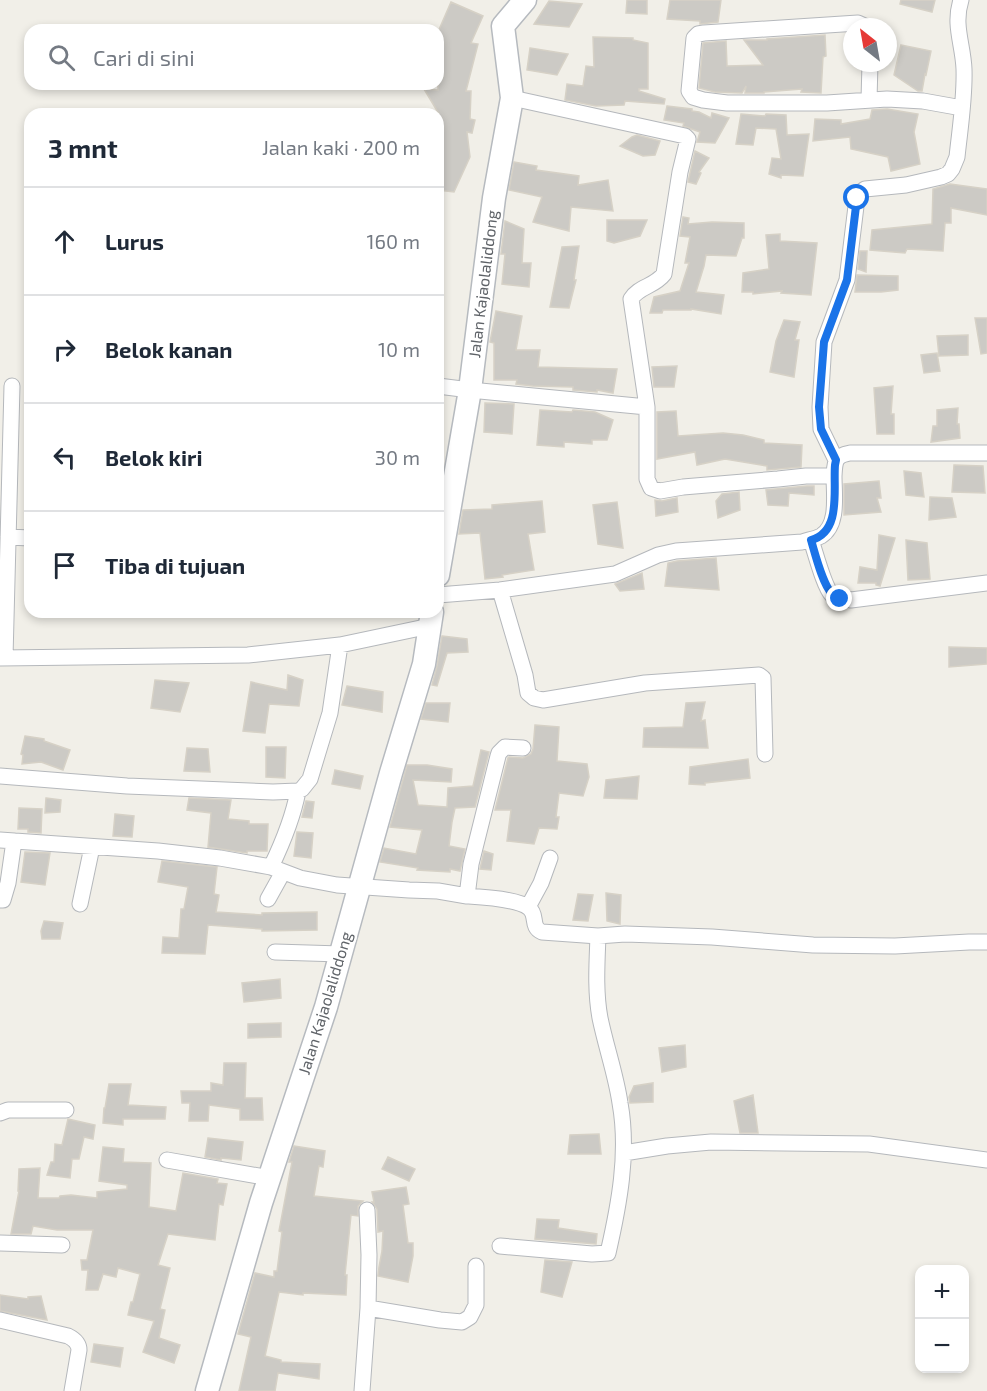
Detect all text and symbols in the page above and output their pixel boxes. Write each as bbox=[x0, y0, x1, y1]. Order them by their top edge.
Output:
north arrow bbox=[843, 18, 897, 72]
search box bbox=[24, 24, 444, 90]
icon: search bbox=[45, 41, 78, 74]
text: Cari di sini bbox=[93, 44, 195, 70]
text: 3 mnt bbox=[48, 132, 118, 163]
text: Jalan kaki · 200 m bbox=[262, 135, 420, 159]
route start bbox=[843, 184, 869, 210]
street label: Jalan Kajaolaliddong bbox=[464, 209, 502, 359]
icon: ahead bbox=[48, 225, 81, 258]
text: Lurus bbox=[105, 228, 164, 254]
text: 160 m bbox=[367, 229, 420, 253]
icon: right bbox=[48, 333, 81, 366]
text: Belok kanan bbox=[105, 336, 232, 362]
text: 10 m bbox=[378, 337, 420, 361]
icon: left bbox=[48, 441, 81, 474]
text: Belok kiri bbox=[105, 444, 202, 470]
text: 30 m bbox=[375, 445, 420, 469]
icon: arrive bbox=[48, 549, 81, 582]
text: Tiba di tujuan bbox=[105, 552, 245, 578]
route end bbox=[826, 585, 852, 611]
street label: Jalan Kajaolaliddong bbox=[294, 929, 356, 1077]
map controls bbox=[915, 1265, 969, 1373]
button: + bbox=[915, 1265, 969, 1319]
button: − bbox=[915, 1319, 969, 1373]

